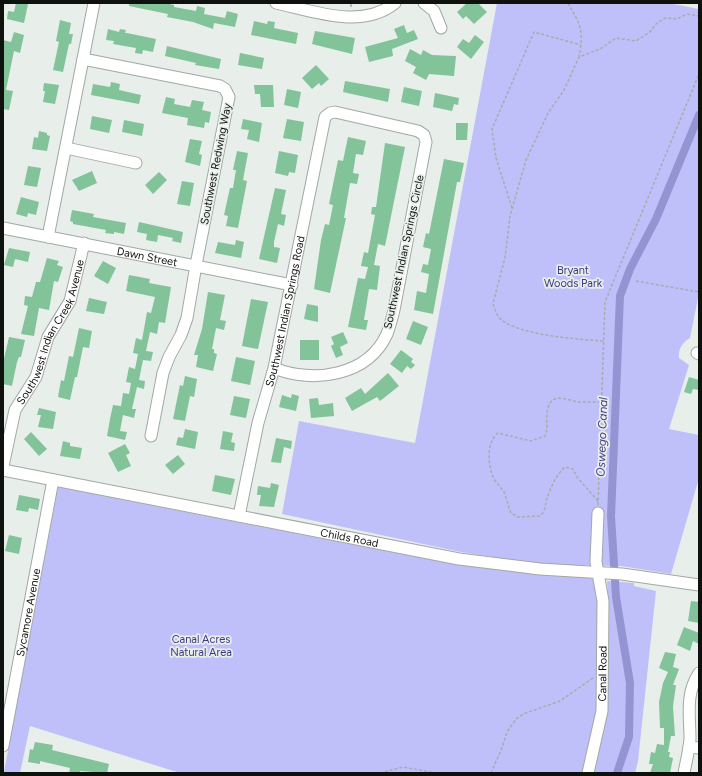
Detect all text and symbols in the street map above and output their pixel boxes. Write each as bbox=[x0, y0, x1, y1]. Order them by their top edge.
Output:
street label: Southwest Redwing Way bbox=[198, 102, 234, 226]
street label: Southwest Indian Springs Circle bbox=[381, 174, 427, 330]
street label: Southwest Indian Springs Road bbox=[262, 235, 307, 388]
street label: Dawn Street bbox=[116, 244, 179, 269]
street label: Southwest Indian Creek Avenue bbox=[14, 258, 86, 407]
park label: Bryant Woods Park bbox=[544, 264, 603, 290]
water label: Oswego Canal bbox=[594, 396, 610, 477]
street label: Childs Road bbox=[319, 526, 380, 550]
street label: Sycamore Avenue bbox=[13, 567, 43, 658]
park label: Canal Acres Natural Area bbox=[170, 633, 232, 659]
street label: Canal Road bbox=[596, 646, 609, 702]

